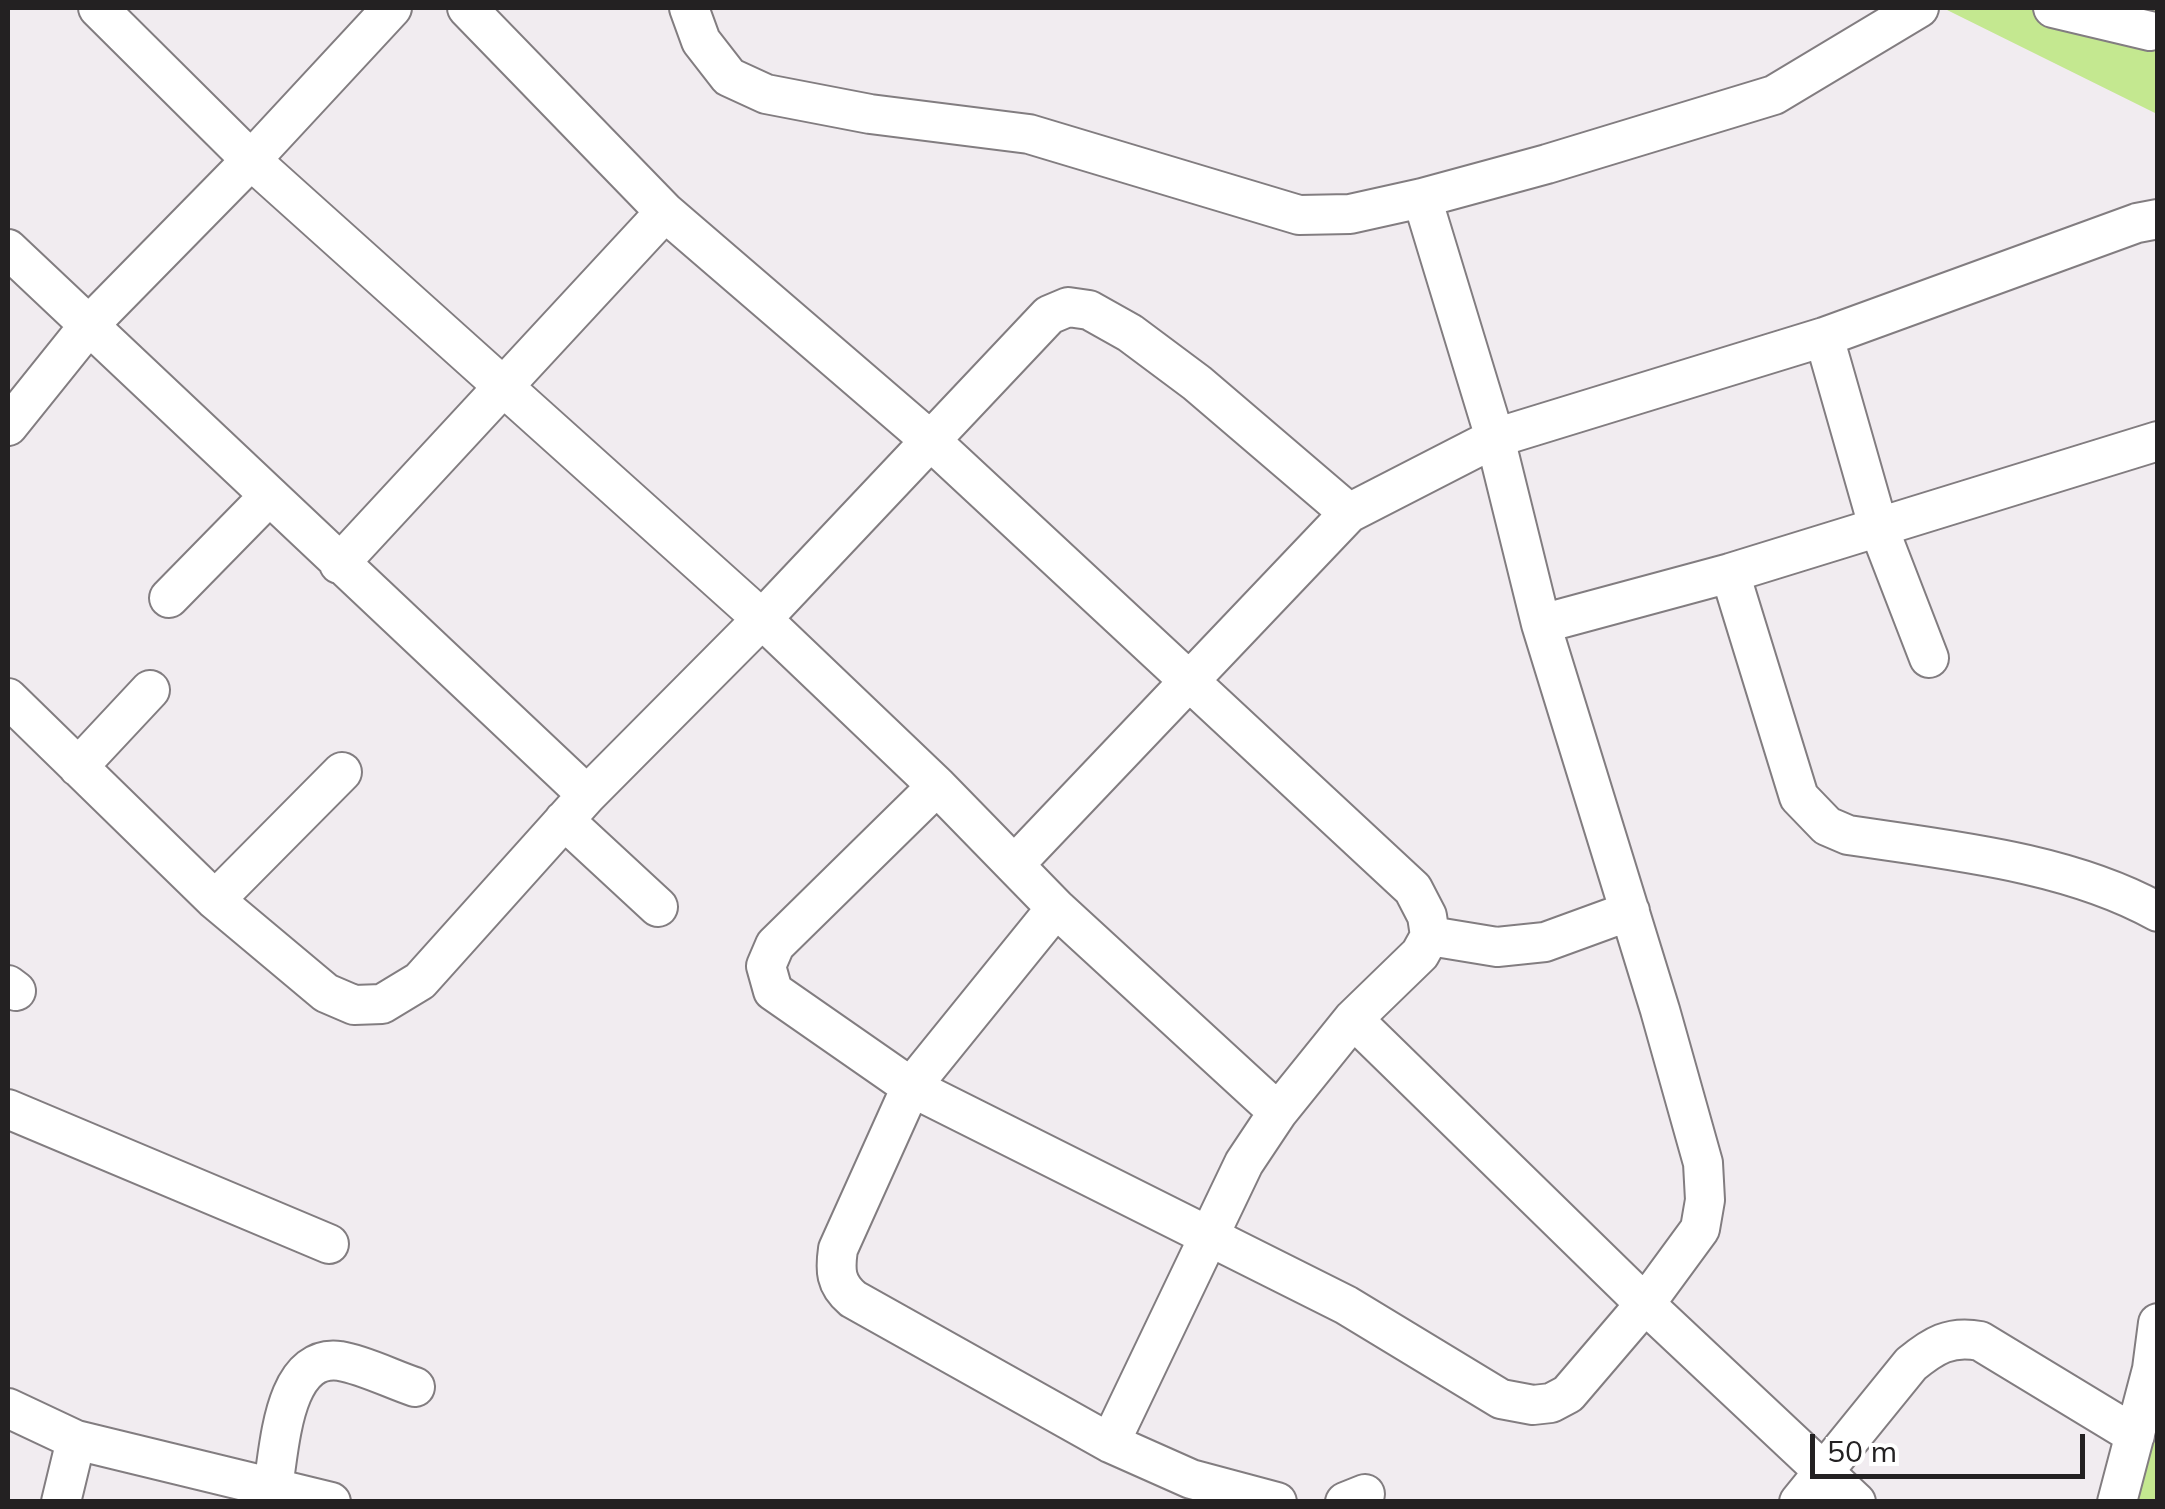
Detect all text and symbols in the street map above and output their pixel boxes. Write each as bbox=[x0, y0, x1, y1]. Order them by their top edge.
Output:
scale bar bbox=[1815, 1414, 2090, 1476]
text: 50 m bbox=[1827, 1432, 1897, 1470]

